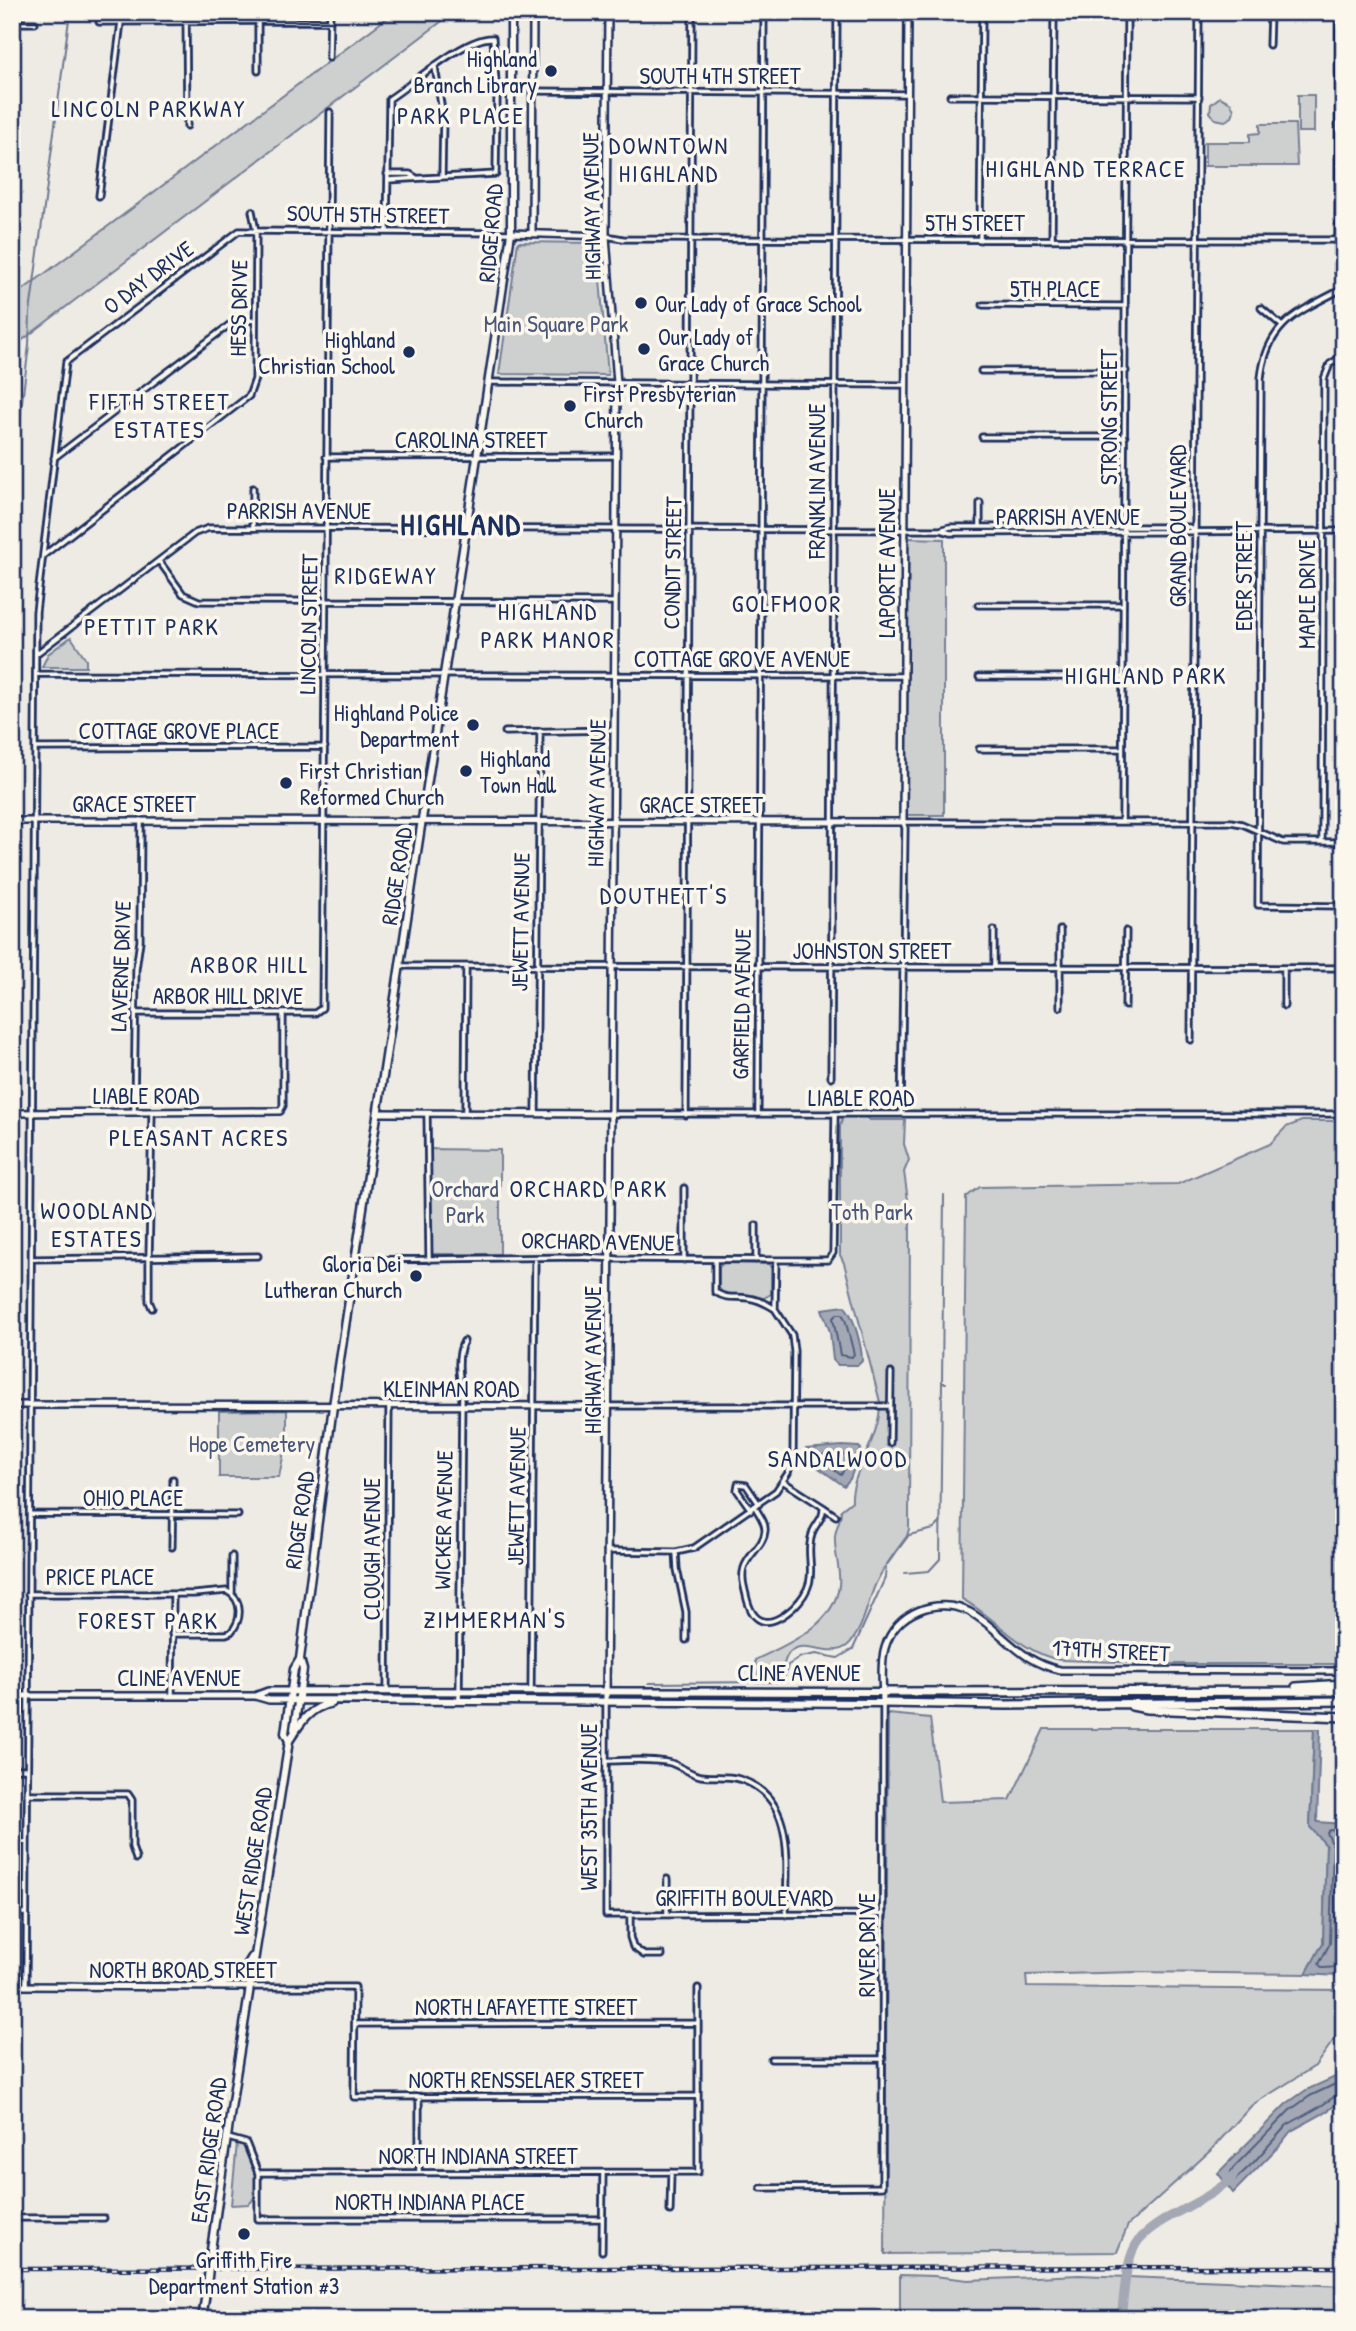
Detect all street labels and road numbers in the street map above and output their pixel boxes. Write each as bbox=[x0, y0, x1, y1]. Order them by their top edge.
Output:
street label: SOUTH 4TH STREET bbox=[639, 60, 801, 91]
street label: HIGHWAY AVENUE bbox=[574, 132, 608, 280]
street label: RIDGE ROAD bbox=[470, 182, 510, 283]
street label: SOUTH 5TH STREET bbox=[287, 197, 450, 231]
street label: 5TH STREET bbox=[925, 207, 1025, 238]
street label: O DAY DRIVE bbox=[97, 233, 199, 321]
street label: HESS DRIVE bbox=[222, 259, 254, 357]
street label: 5TH PLACE bbox=[1010, 273, 1100, 304]
street label: STRONG STREET bbox=[1093, 349, 1124, 485]
street label: FRANKLIN AVENUE bbox=[801, 403, 832, 560]
street label: CAROLINA STREET bbox=[395, 424, 548, 455]
street label: GRAND BOULEVARD bbox=[1162, 445, 1193, 607]
street label: LAPORTE AVENUE bbox=[871, 488, 902, 638]
street label: PARRISH AVENUE bbox=[227, 495, 371, 526]
street label: CONDIT STREET bbox=[655, 496, 689, 630]
street label: PARRISH AVENUE bbox=[996, 501, 1140, 532]
street label: EDER STREET bbox=[1228, 521, 1259, 631]
street label: MAPLE DRIVE bbox=[1291, 539, 1322, 649]
street label: LINCOLN STREET bbox=[291, 553, 325, 695]
street label: COTTAGE GROVE AVENUE bbox=[634, 643, 850, 674]
street label: COTTAGE GROVE PLACE bbox=[79, 715, 279, 746]
street label: HIGHWAY AVENUE bbox=[579, 719, 613, 867]
street label: GRACE STREET bbox=[72, 788, 196, 819]
street label: GRACE STREET bbox=[639, 789, 763, 820]
street label: RIDGE ROAD bbox=[373, 825, 419, 927]
street label: JEWETT AVENUE bbox=[503, 852, 537, 992]
street label: LAVERNE DRIVE bbox=[102, 900, 138, 1032]
street label: GARFIELD AVENUE bbox=[724, 928, 758, 1080]
street label: JOHNSTON STREET bbox=[793, 935, 952, 966]
street label: ARBOR HILL DRIVE bbox=[153, 980, 303, 1011]
street label: LIABLE ROAD bbox=[93, 1080, 199, 1111]
street label: LIABLE ROAD bbox=[808, 1082, 914, 1113]
street label: ORCHARD AVENUE bbox=[521, 1224, 675, 1258]
street label: HIGHWAY AVENUE bbox=[577, 1286, 608, 1434]
street label: KLEINMAN ROAD bbox=[383, 1373, 519, 1404]
street label: JEWETT AVENUE bbox=[499, 1426, 533, 1566]
street label: WICKER AVENUE bbox=[426, 1450, 460, 1590]
street label: RIDGE ROAD bbox=[277, 1469, 321, 1571]
street label: CLOUGH AVENUE bbox=[356, 1477, 387, 1621]
street label: OHIO PLACE bbox=[83, 1482, 183, 1513]
street label: PRICE PLACE bbox=[46, 1561, 154, 1592]
street label: 179TH STREET bbox=[1051, 1631, 1171, 1669]
street label: CLINE AVENUE bbox=[737, 1657, 861, 1688]
street label: CLINE AVENUE bbox=[117, 1662, 241, 1693]
street label: WEST 35TH AVENUE bbox=[573, 1723, 604, 1891]
street label: WEST RIDGE ROAD bbox=[225, 1785, 279, 1937]
street label: GRIFFITH BOULEVARD bbox=[655, 1882, 833, 1913]
street label: RIVER DRIVE bbox=[851, 1893, 882, 1997]
street label: NORTH BROAD STREET bbox=[89, 1954, 277, 1985]
street label: NORTH LAFAYETTE STREET bbox=[415, 1991, 637, 2022]
street label: NORTH RENSSELAER STREET bbox=[409, 2064, 644, 2095]
street label: EAST RIDGE ROAD bbox=[182, 2075, 234, 2225]
street label: NORTH INDIANA STREET bbox=[378, 2140, 578, 2171]
street label: NORTH INDIANA PLACE bbox=[335, 2186, 525, 2217]

